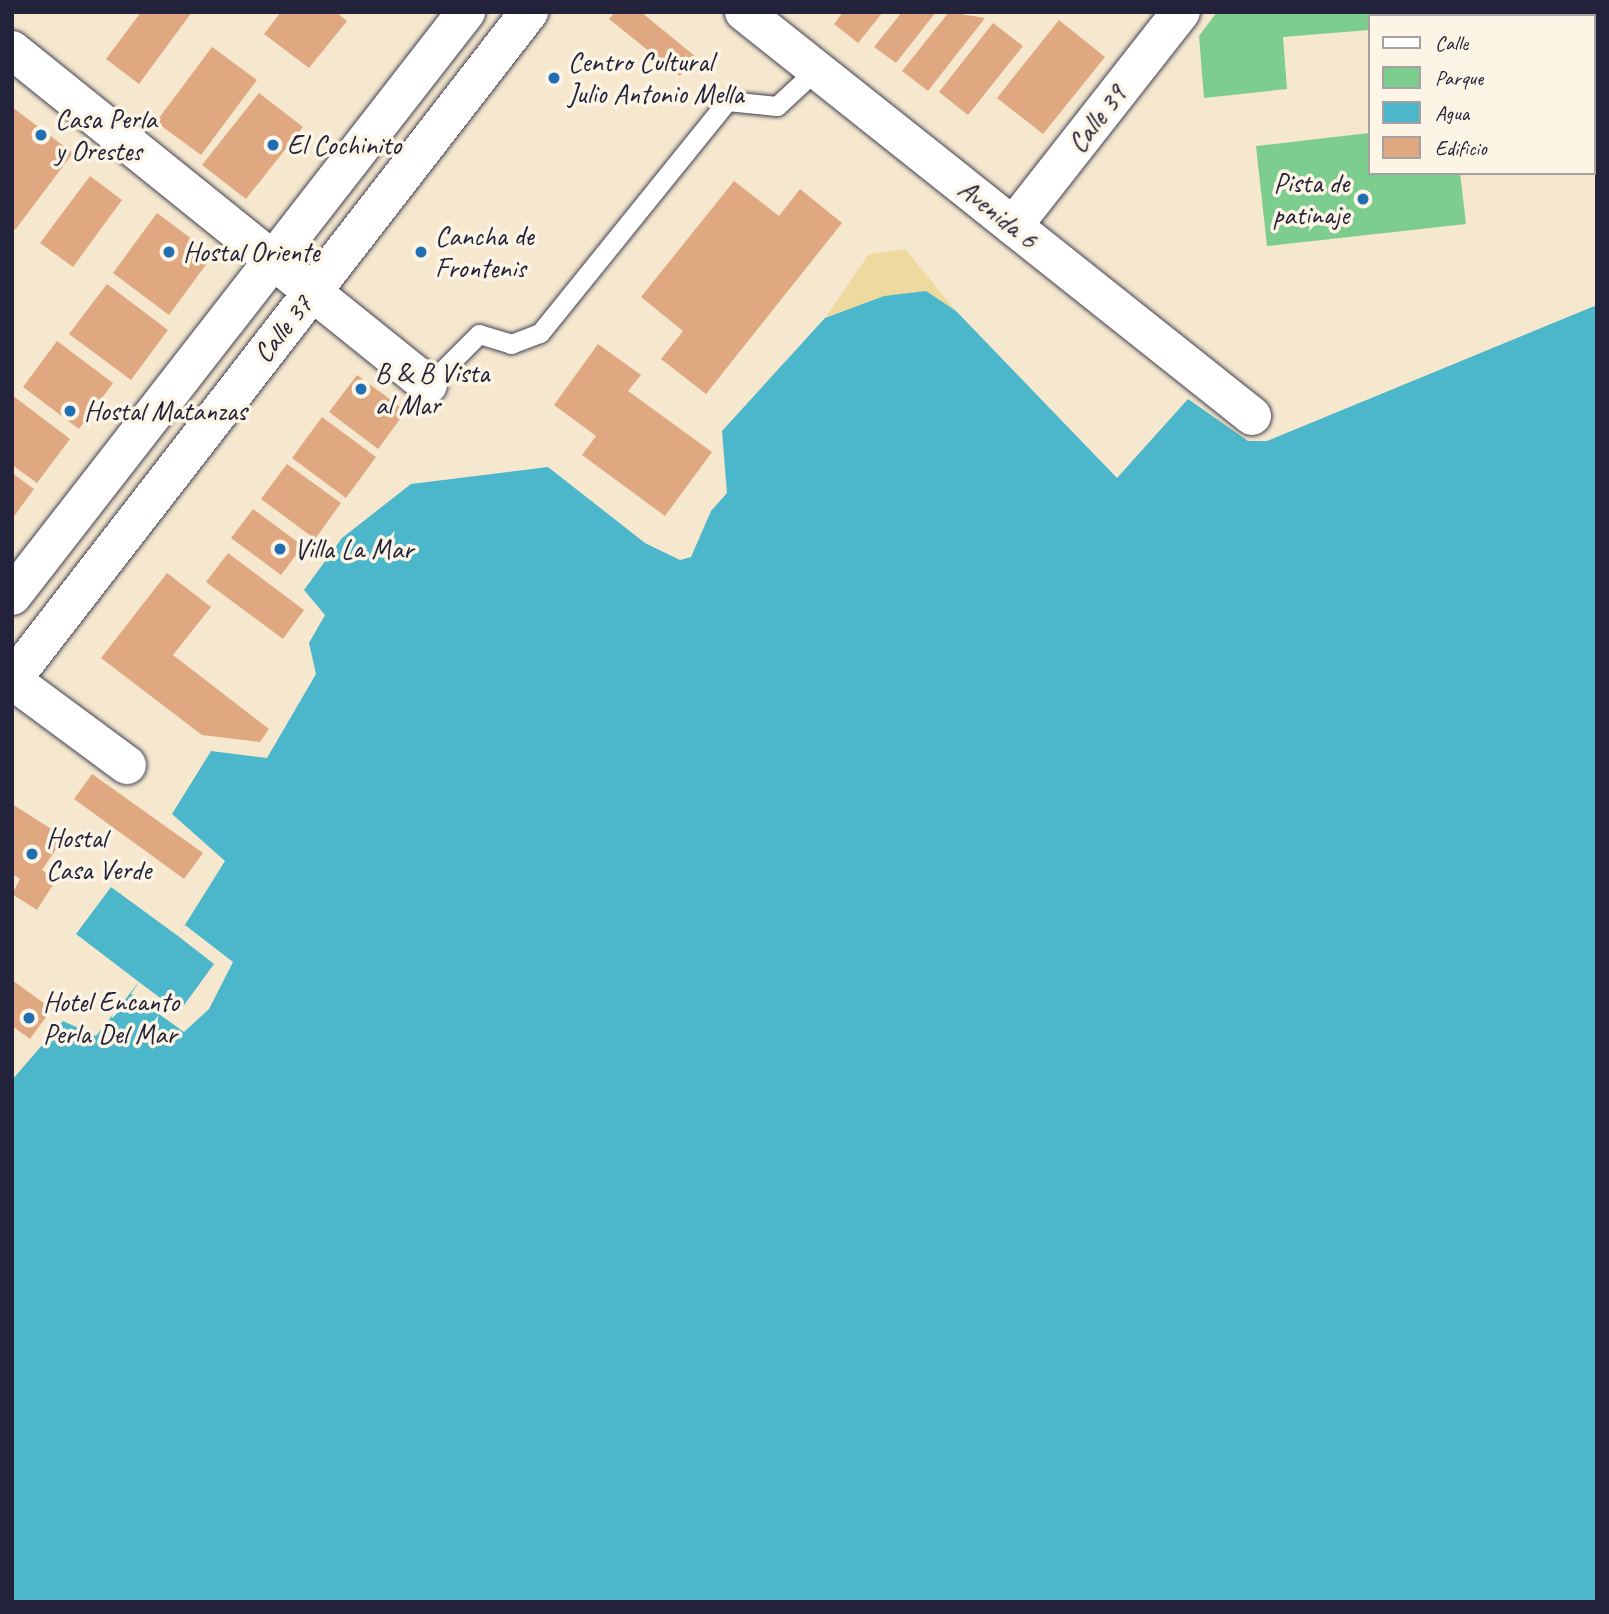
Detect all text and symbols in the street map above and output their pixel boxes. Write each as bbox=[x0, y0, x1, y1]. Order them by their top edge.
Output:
legend bbox=[1368, 14, 1595, 175]
text: Calle bbox=[1435, 30, 1468, 56]
place label: Centro Cultural Julio Antonio Mella bbox=[568, 45, 744, 111]
text: Parque bbox=[1435, 65, 1483, 91]
marker: Centro Cultural Julio Antonio Mella bbox=[546, 70, 562, 86]
street label: Calle 39 bbox=[1060, 79, 1134, 159]
text: Agua bbox=[1435, 100, 1469, 126]
place label: Casa Perla y Orestes bbox=[55, 102, 156, 168]
marker: Casa Perla y Orestes bbox=[33, 127, 49, 143]
place label: El Cochinito bbox=[287, 128, 401, 162]
text: Edificio bbox=[1435, 135, 1487, 161]
marker: El Cochinito bbox=[265, 137, 281, 153]
place label: Pista de patinaje bbox=[1273, 166, 1349, 232]
street label: Avenida 6 bbox=[952, 172, 1044, 256]
marker: Pista de patinaje bbox=[1355, 191, 1371, 207]
place label: Cancha de Frontenis bbox=[435, 219, 534, 285]
place label: Hostal Oriente bbox=[183, 235, 320, 269]
marker: Hostal Oriente bbox=[161, 244, 177, 260]
marker: Cancha de Frontenis bbox=[413, 244, 429, 260]
street label: Calle 37 bbox=[246, 289, 320, 369]
place label: B & B Vista al Mar bbox=[375, 356, 489, 422]
marker: B & B Vista al Mar bbox=[353, 381, 369, 397]
place label: Hostal Matanzas bbox=[84, 394, 247, 428]
marker: Hostal Matanzas bbox=[62, 403, 78, 419]
place label: Villa La Mar bbox=[294, 532, 414, 566]
marker: Villa La Mar bbox=[272, 541, 288, 557]
place label: Hostal Casa Verde bbox=[46, 821, 151, 887]
marker: Hostal Casa Verde bbox=[24, 846, 40, 862]
place label: Hotel Encanto Perla Del Mar bbox=[43, 985, 180, 1051]
marker: Hotel Encanto Perla Del Mar bbox=[21, 1010, 37, 1026]

